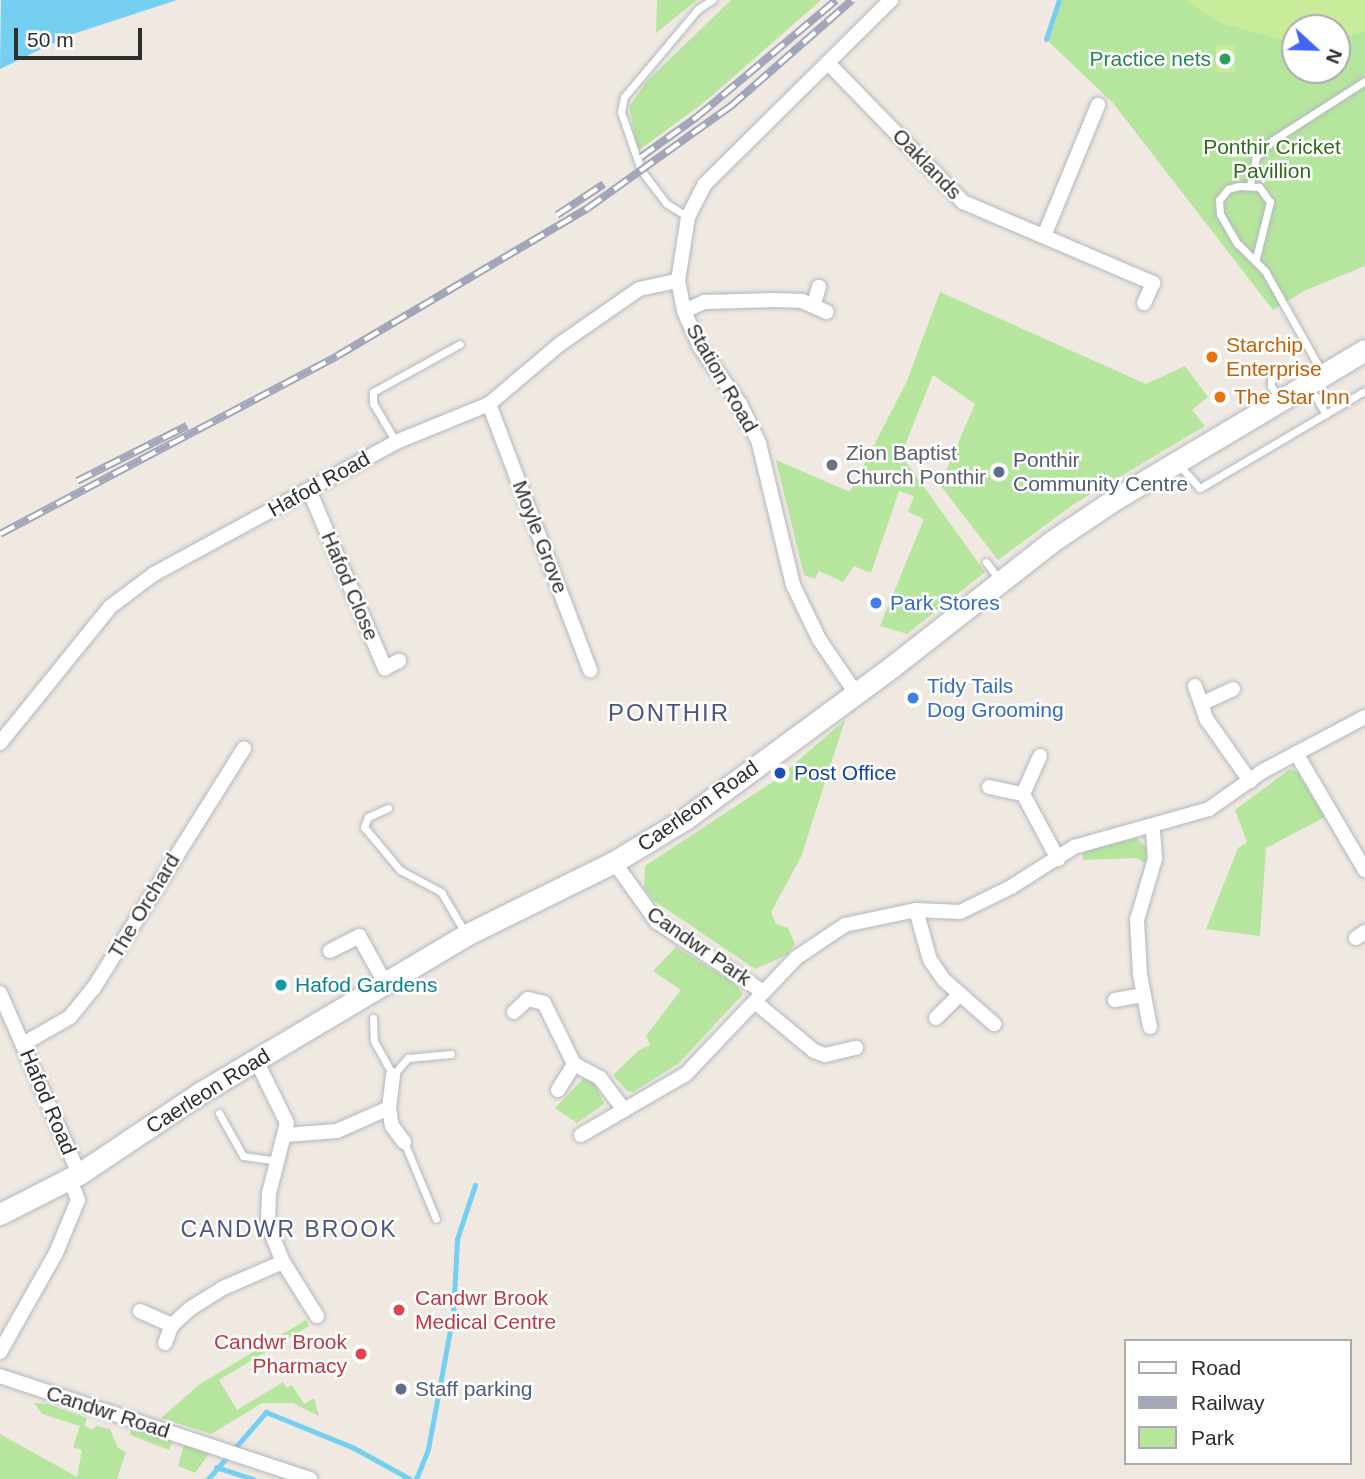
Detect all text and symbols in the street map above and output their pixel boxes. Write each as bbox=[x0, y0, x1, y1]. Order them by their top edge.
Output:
scale bar bbox=[18, 14, 145, 58]
north arrow bbox=[1281, 14, 1351, 84]
text: 50 m bbox=[27, 28, 74, 51]
place label: Practice nets bbox=[1090, 46, 1211, 72]
text: N bbox=[1322, 46, 1346, 67]
marker: Practice nets bbox=[1217, 51, 1233, 67]
street label: Oaklands bbox=[887, 123, 967, 205]
park label: Ponthir Cricket Pavillion bbox=[1203, 134, 1341, 184]
street label: Station Road bbox=[681, 319, 763, 437]
place label: Starchip Enterprise bbox=[1226, 332, 1322, 382]
marker: Starchip Enterprise bbox=[1204, 349, 1220, 365]
place label: The Star Inn bbox=[1234, 384, 1350, 410]
marker: The Star Inn bbox=[1212, 389, 1228, 405]
place label: Zion Baptist Church Ponthir bbox=[846, 440, 986, 490]
street label: Hafod Road bbox=[264, 446, 374, 522]
place label: Ponthir Community Centre bbox=[1013, 447, 1188, 497]
marker: Zion Baptist Church Ponthir bbox=[824, 457, 840, 473]
marker: Ponthir Community Centre bbox=[991, 464, 1007, 480]
street label: Moyle Grove bbox=[507, 477, 573, 597]
street label: Hafod Close bbox=[316, 528, 384, 644]
place label: Park Stores bbox=[890, 590, 1000, 616]
marker: Park Stores bbox=[868, 595, 884, 611]
place label: Tidy Tails Dog Grooming bbox=[927, 673, 1064, 723]
marker: Tidy Tails Dog Grooming bbox=[905, 690, 921, 706]
district label: PONTHIR bbox=[609, 699, 729, 727]
street label: Caerleon Road bbox=[633, 755, 763, 857]
place label: Post Office bbox=[794, 760, 896, 786]
marker: Post Office bbox=[772, 765, 788, 781]
street label: The Orchard bbox=[103, 849, 185, 963]
street label: Candwr Park bbox=[642, 901, 756, 991]
place label: Hafod Gardens bbox=[295, 972, 437, 998]
marker: Hafod Gardens bbox=[273, 977, 289, 993]
street label: Caerleon Road bbox=[141, 1043, 275, 1139]
street label: Hafod Road bbox=[15, 1045, 81, 1159]
district label: CANDWR BROOK bbox=[182, 1215, 396, 1243]
place label: Candwr Brook Medical Centre bbox=[415, 1285, 556, 1335]
marker: Candwr Brook Medical Centre bbox=[389, 1300, 409, 1320]
place label: Candwr Brook Pharmacy bbox=[214, 1329, 347, 1379]
legend bbox=[1124, 1339, 1351, 1465]
marker: Candwr Brook Pharmacy bbox=[353, 1346, 369, 1362]
text: Road bbox=[1191, 1356, 1241, 1379]
place label: Staff parking bbox=[415, 1376, 533, 1402]
street label: Candwr Road bbox=[43, 1380, 173, 1444]
marker: Staff parking bbox=[393, 1381, 409, 1397]
text: Railway bbox=[1191, 1391, 1265, 1414]
text: Park bbox=[1191, 1426, 1234, 1449]

